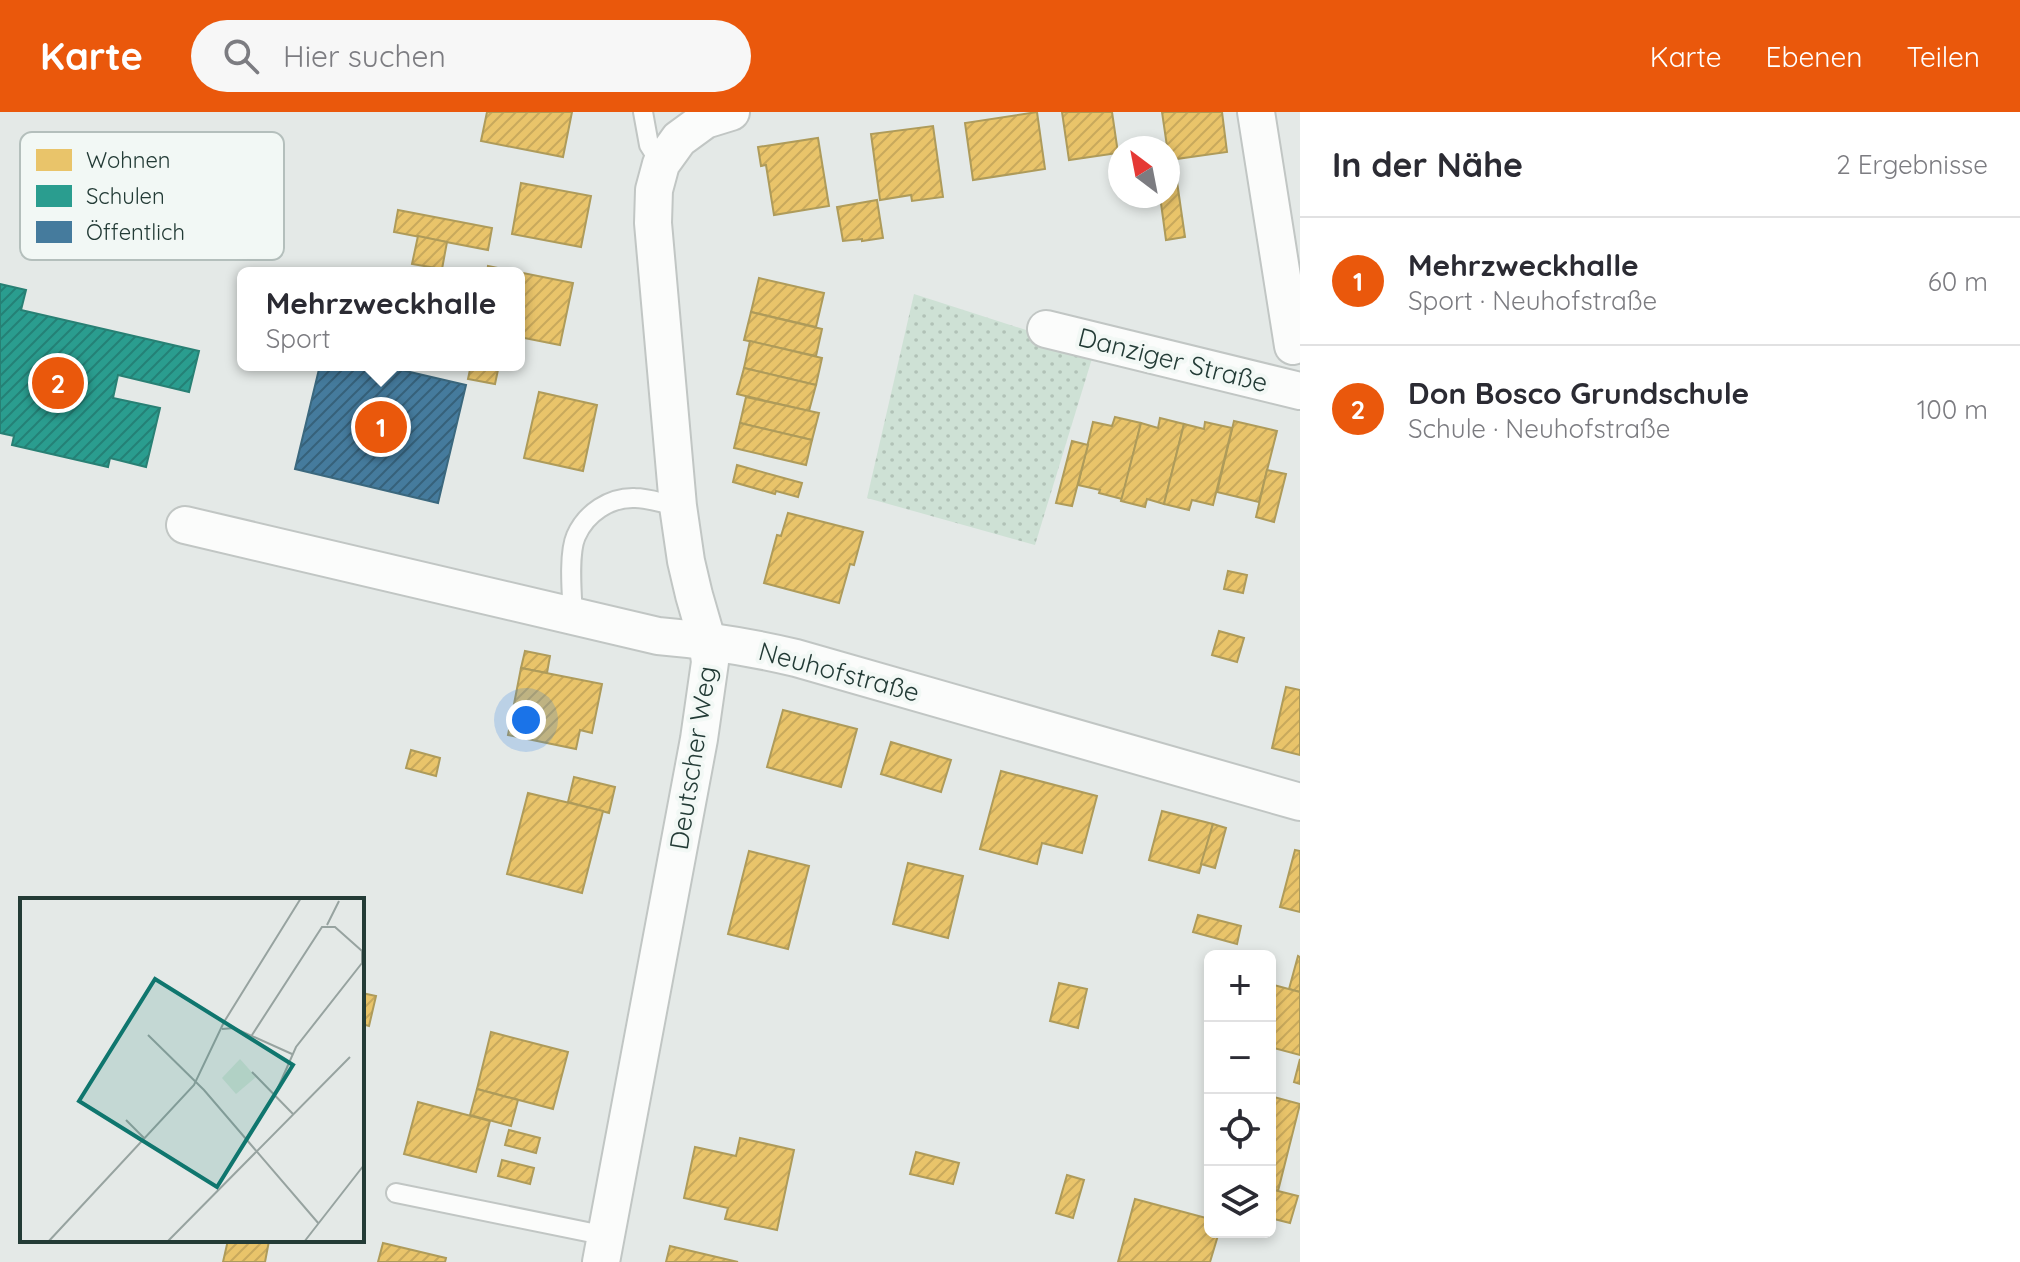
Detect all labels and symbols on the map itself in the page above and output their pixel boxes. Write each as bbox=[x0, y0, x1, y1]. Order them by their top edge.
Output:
legend bbox=[20, 132, 284, 260]
north arrow bbox=[1108, 136, 1180, 208]
text: Wohnen bbox=[86, 146, 171, 174]
text: Schulen bbox=[86, 182, 165, 210]
text: Öffentlich bbox=[86, 218, 185, 246]
street label: Danziger Straße bbox=[1075, 320, 1271, 399]
pin: 2 bbox=[32, 353, 84, 413]
pin: 1 bbox=[355, 397, 407, 457]
street label: Neuhofstraße bbox=[755, 634, 923, 709]
street label: Deutscher Weg bbox=[662, 664, 723, 852]
your location bbox=[506, 700, 546, 740]
inset map bbox=[20, 898, 364, 1242]

